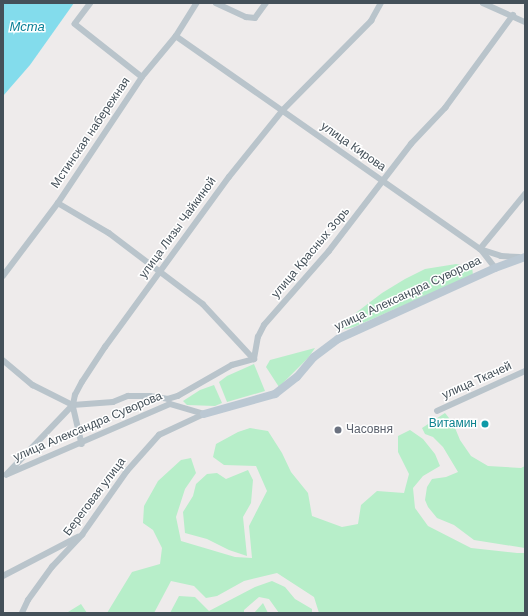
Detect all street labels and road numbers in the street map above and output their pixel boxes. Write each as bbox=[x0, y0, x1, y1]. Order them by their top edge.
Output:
street label: Мстинская набережная bbox=[48, 75, 134, 191]
street label: улица Кирова bbox=[318, 119, 388, 175]
street label: улица Лизы Чайкиной bbox=[136, 175, 220, 281]
street label: улица Красных Зорь bbox=[269, 205, 353, 301]
street label: улица Александра Суворова bbox=[332, 254, 484, 334]
street label: улица Ткачей bbox=[440, 359, 514, 403]
street label: улица Александра Суворова bbox=[11, 389, 165, 465]
street label: Береговая улица bbox=[61, 455, 129, 539]

